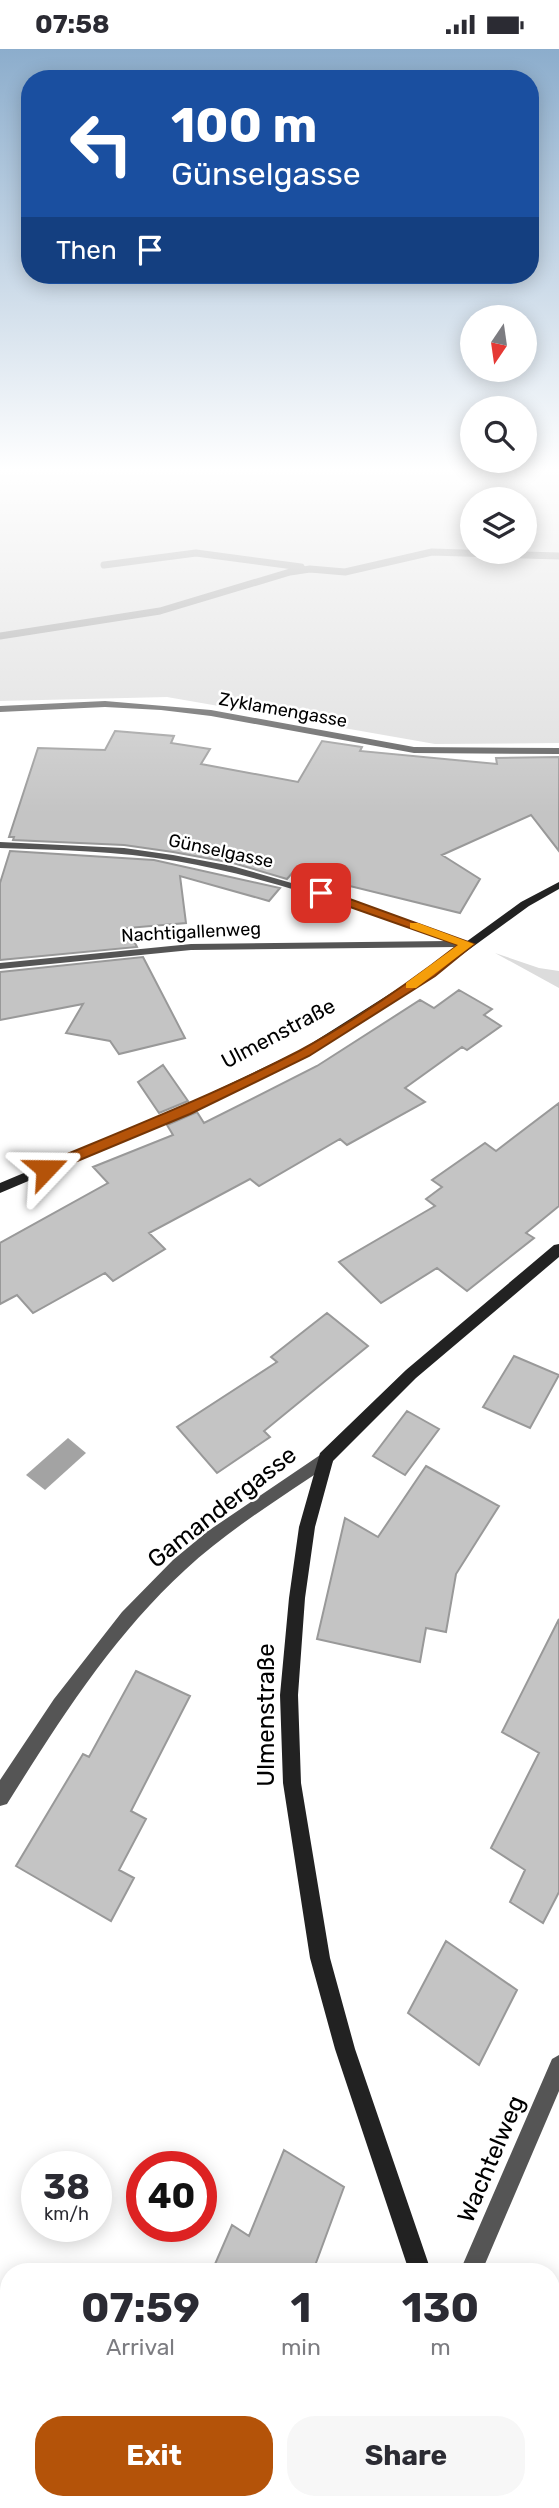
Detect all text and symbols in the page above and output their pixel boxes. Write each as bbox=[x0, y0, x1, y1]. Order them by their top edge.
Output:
text: 07:58 bbox=[35, 9, 110, 40]
text: 100 m bbox=[171, 96, 317, 154]
icon: left bbox=[56, 98, 147, 189]
text: Günselgasse bbox=[171, 155, 361, 193]
icon: arrive bbox=[131, 231, 169, 269]
text: Then bbox=[56, 235, 117, 266]
north arrow bbox=[460, 305, 537, 381]
map controls bbox=[460, 305, 537, 564]
button: search bbox=[460, 396, 537, 473]
button: layers bbox=[460, 487, 537, 564]
street label: Zyklamengasse bbox=[217, 688, 349, 732]
street label: Günselgasse bbox=[166, 829, 276, 873]
pin bbox=[291, 863, 351, 923]
icon: arrive bbox=[302, 874, 340, 912]
street label: Nachtigallenweg bbox=[121, 917, 261, 947]
street label: Ulmenstraße bbox=[217, 993, 339, 1073]
position arrow bbox=[9, 1132, 83, 1206]
street label: Gamandergasse bbox=[142, 1440, 302, 1574]
street label: Ulmenstraße bbox=[252, 1643, 280, 1787]
street label: Wachtelweg bbox=[452, 2091, 530, 2227]
speed limit sign: 40 bbox=[126, 2151, 217, 2242]
text: 38 bbox=[43, 2166, 90, 2208]
text: km/h bbox=[44, 2203, 89, 2225]
text: 07:59 bbox=[81, 2283, 200, 2333]
text: 1 bbox=[290, 2283, 311, 2333]
text: 130 bbox=[402, 2283, 479, 2333]
text: Arrival bbox=[106, 2333, 175, 2361]
text: min bbox=[281, 2333, 321, 2361]
text: m bbox=[430, 2333, 451, 2361]
button: Exit bbox=[35, 2416, 273, 2496]
button: Share bbox=[287, 2416, 525, 2496]

